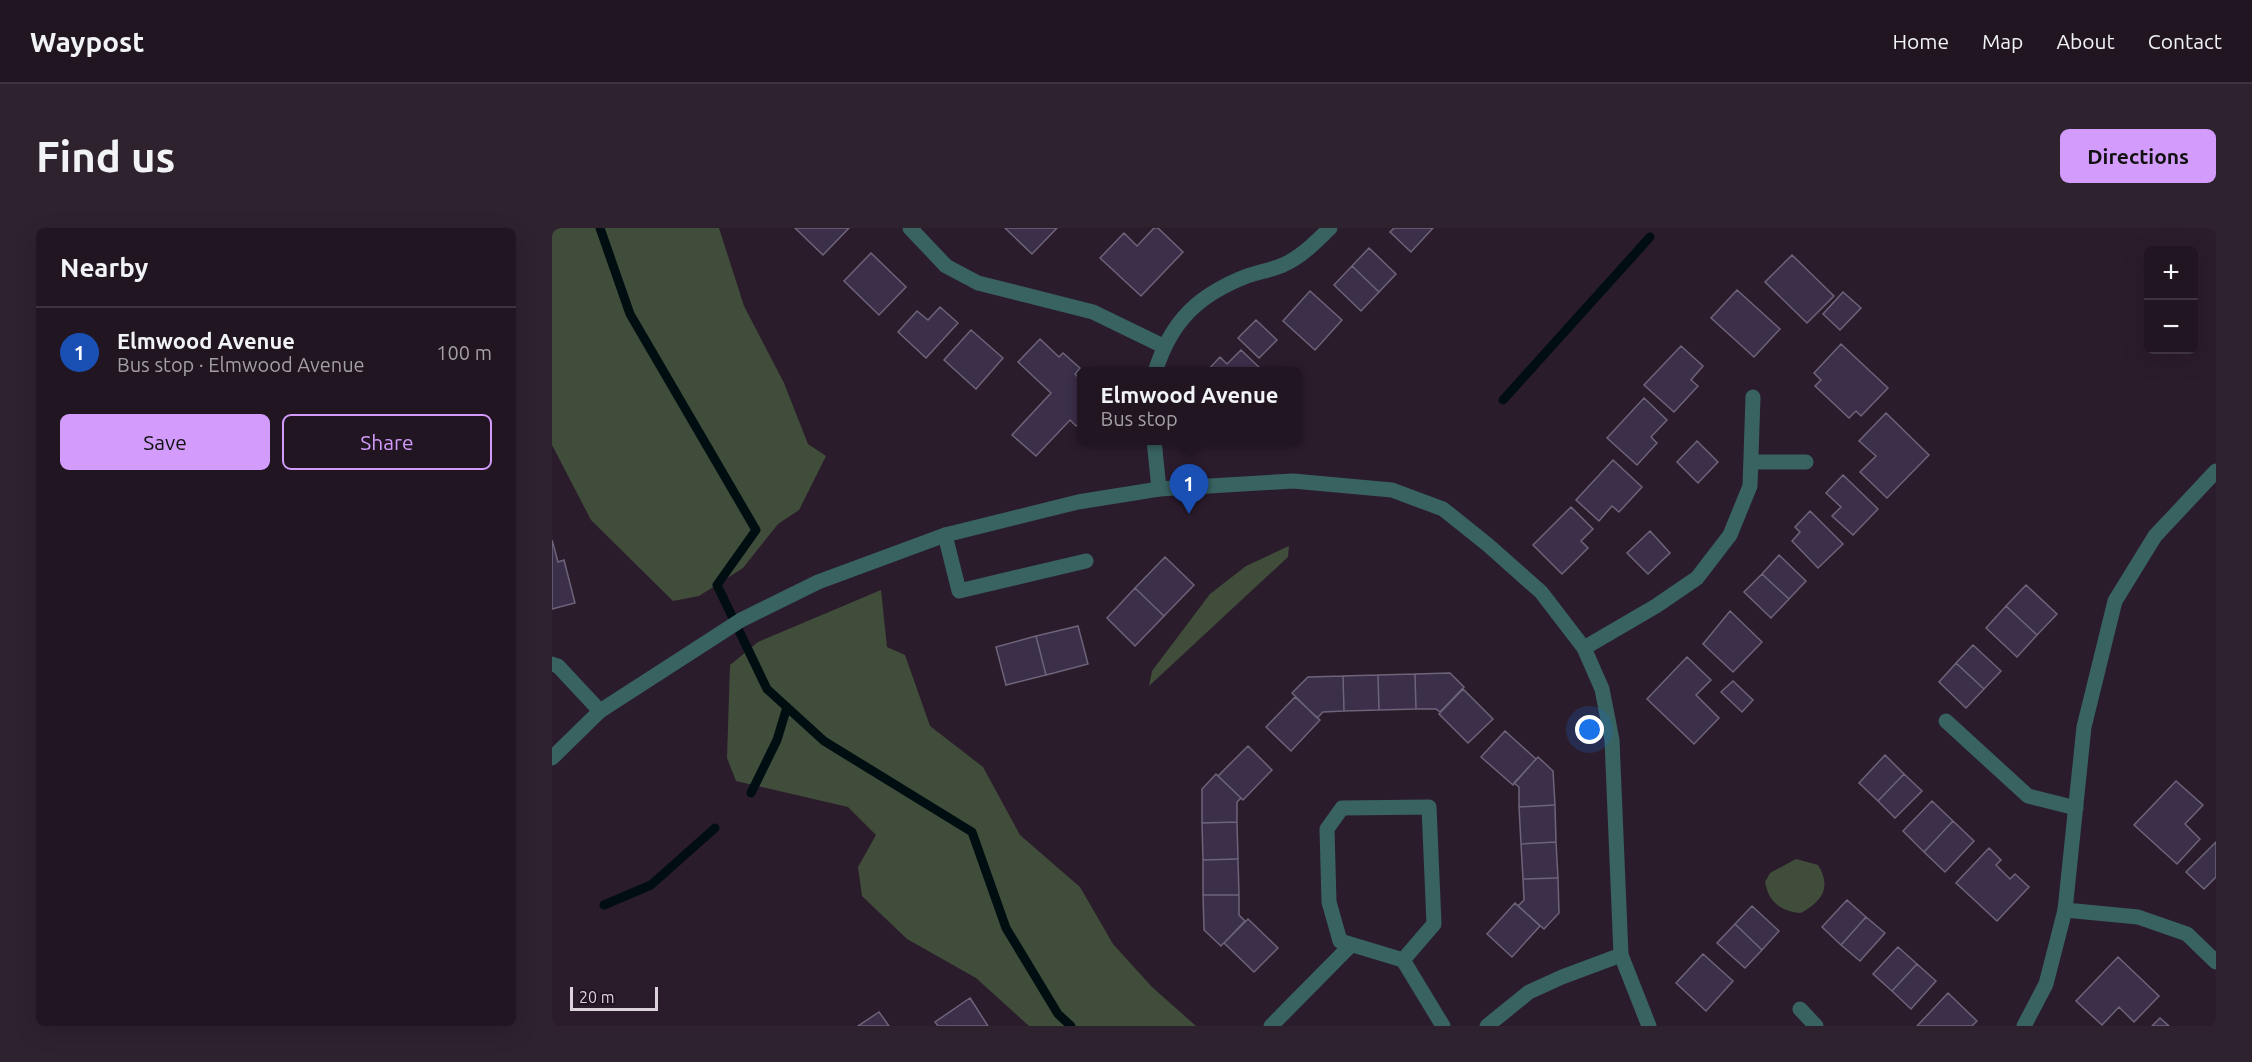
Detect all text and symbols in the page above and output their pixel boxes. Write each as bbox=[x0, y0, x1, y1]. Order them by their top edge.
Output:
text: Waypost bbox=[30, 26, 144, 57]
text: Home bbox=[1892, 29, 1949, 53]
text: Map bbox=[1982, 29, 2023, 53]
text: About bbox=[2056, 29, 2115, 53]
text: Contact bbox=[2148, 29, 2222, 53]
button: Directions bbox=[2060, 129, 2216, 183]
text: Find us bbox=[36, 133, 175, 180]
map controls bbox=[2144, 246, 2198, 354]
button: + bbox=[2144, 246, 2198, 300]
text: Nearby bbox=[60, 253, 148, 282]
button: − bbox=[2144, 300, 2198, 354]
text: Elmwood Avenue bbox=[117, 328, 295, 353]
text: 1 bbox=[74, 341, 85, 364]
text: 100 m bbox=[436, 341, 492, 364]
text: Bus stop · Elmwood Avenue bbox=[117, 353, 365, 376]
popup bbox=[1077, 367, 1302, 445]
text: Elmwood Avenue bbox=[1100, 382, 1279, 407]
text: Bus stop bbox=[1100, 407, 1178, 430]
button: Save bbox=[60, 414, 270, 470]
button: Share bbox=[282, 414, 492, 470]
pin: 1 bbox=[1170, 464, 1208, 514]
your location bbox=[1575, 715, 1604, 744]
scale bar bbox=[570, 984, 658, 1012]
text: 20 m bbox=[579, 988, 615, 1006]

